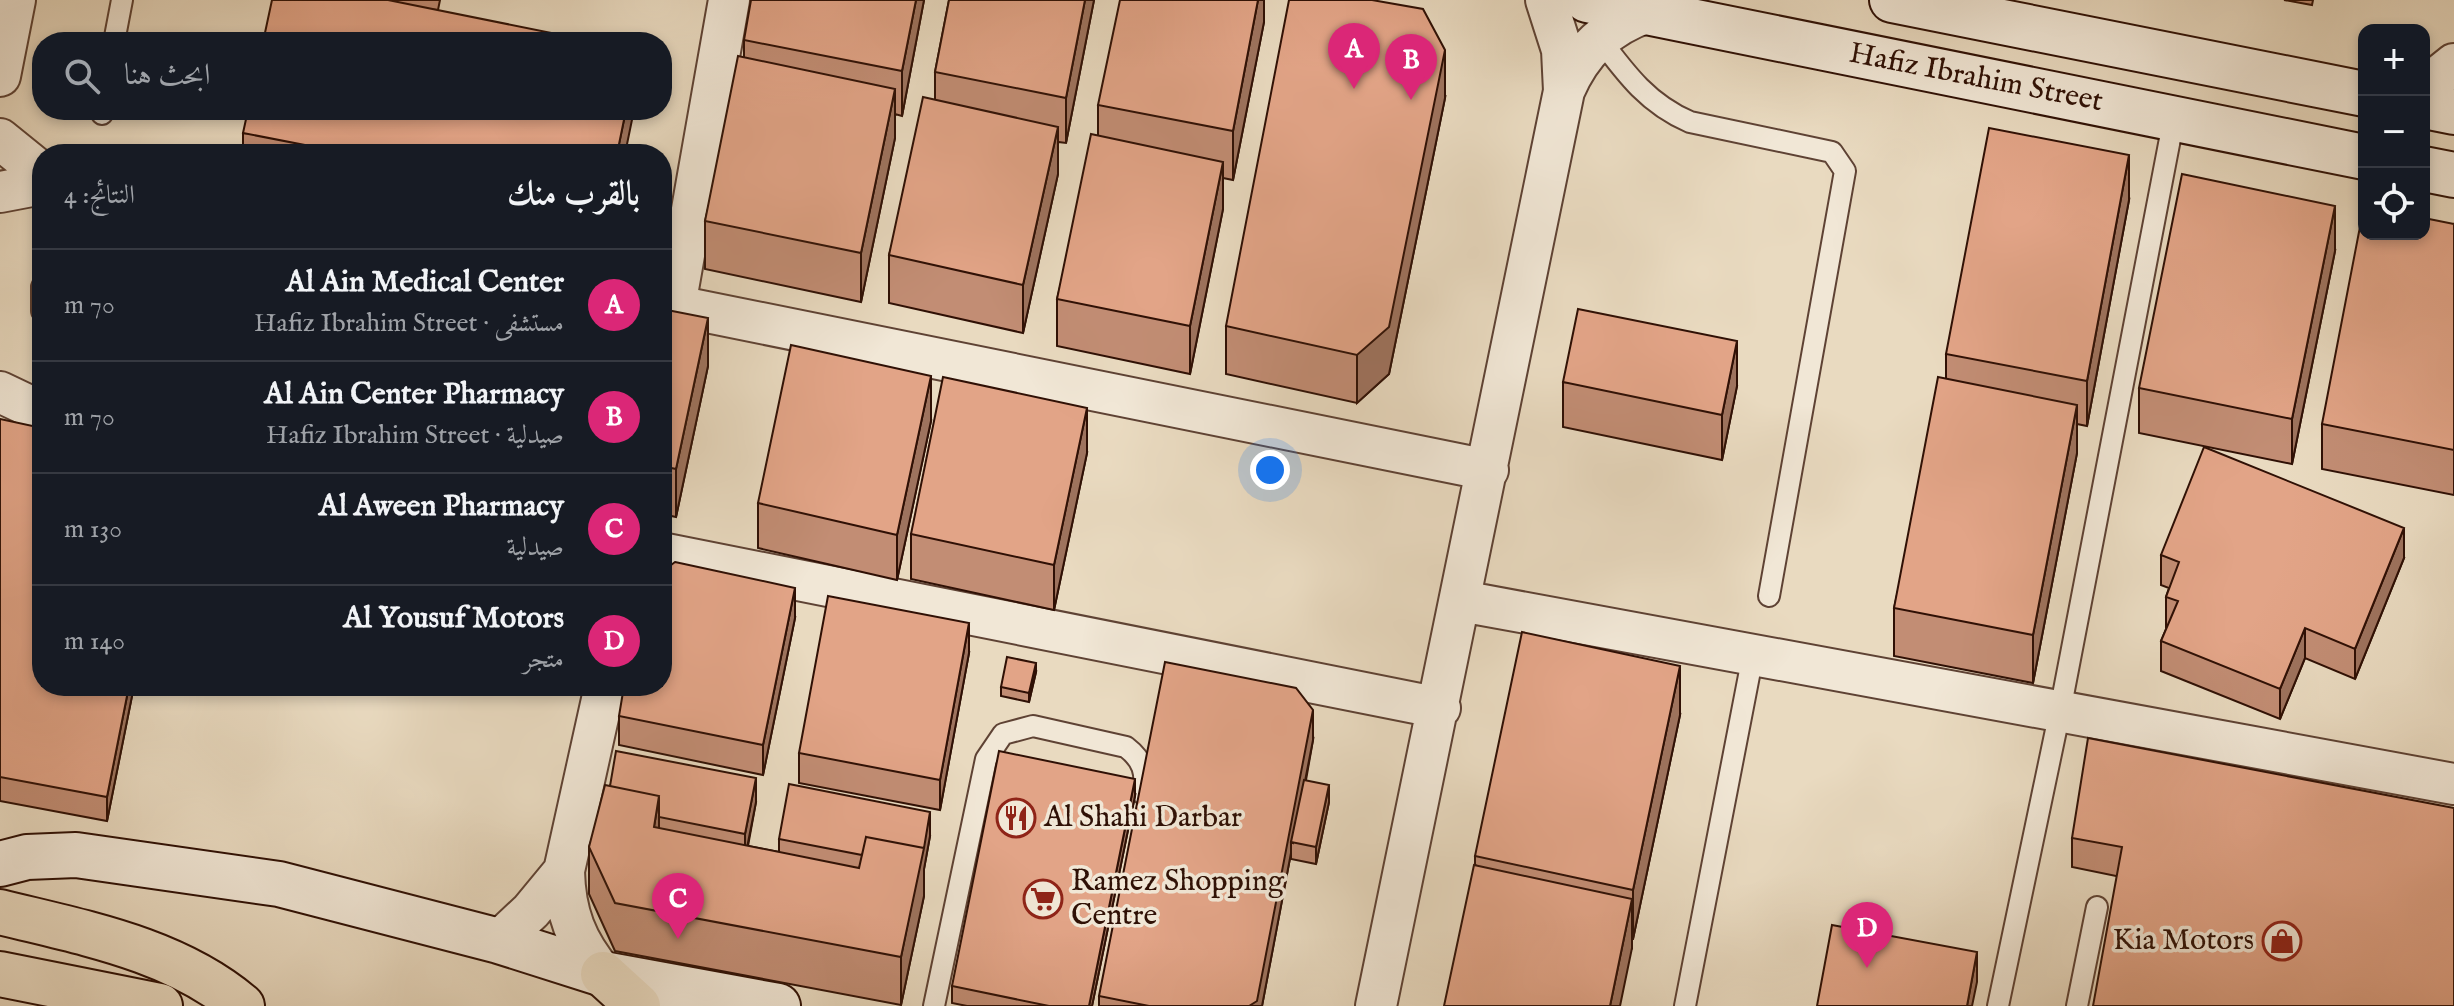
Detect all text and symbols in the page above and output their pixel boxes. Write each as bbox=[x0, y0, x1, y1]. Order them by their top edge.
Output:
pin: A bbox=[1328, 23, 1380, 89]
map controls bbox=[2358, 24, 2430, 240]
button: + bbox=[2358, 24, 2430, 96]
search box bbox=[32, 32, 672, 120]
pin: B bbox=[1385, 34, 1437, 100]
street label: Hafiz Ibrahim Street bbox=[1846, 35, 2106, 121]
icon: search bbox=[60, 54, 104, 98]
text: ابحث هنا bbox=[124, 57, 211, 95]
button: − bbox=[2358, 96, 2430, 168]
button: locate bbox=[2358, 168, 2430, 240]
text: بالقرب منك bbox=[507, 173, 640, 216]
text: النتائج: 4 bbox=[64, 179, 135, 212]
text: Al Ain Medical Center bbox=[286, 264, 564, 302]
text: 70 m bbox=[64, 289, 115, 322]
text: A bbox=[605, 289, 623, 322]
text: مستشفى · Hafiz Ibrahim Street bbox=[254, 307, 564, 340]
text: Al Ain Center Pharmacy bbox=[264, 376, 564, 414]
text: 70 m bbox=[64, 401, 115, 434]
text: B bbox=[605, 401, 623, 434]
text: صيدلية · Hafiz Ibrahim Street bbox=[266, 419, 564, 452]
your location bbox=[1250, 450, 1290, 490]
text: Al Aween Pharmacy bbox=[319, 488, 564, 526]
text: 130 m bbox=[64, 513, 122, 546]
text: C bbox=[605, 513, 623, 546]
text: صيدلية bbox=[507, 531, 564, 564]
text: Al Yousuf Motors bbox=[343, 600, 564, 638]
text: 140 m bbox=[64, 625, 125, 658]
text: D bbox=[604, 625, 624, 658]
text: متجر bbox=[523, 643, 564, 676]
restaurant icon: Al Shahi Darbar bbox=[995, 797, 1037, 839]
place label: Al Shahi Darbar bbox=[1043, 799, 1242, 837]
place label: Ramez Shopping Centre bbox=[1071, 863, 1285, 935]
pin: C bbox=[652, 873, 704, 939]
supermarket icon: Ramez Shopping Centre bbox=[1022, 878, 1064, 920]
pin: D bbox=[1841, 902, 1893, 968]
shop icon: Kia Motors bbox=[2261, 920, 2303, 962]
place label: Kia Motors bbox=[2113, 922, 2254, 960]

